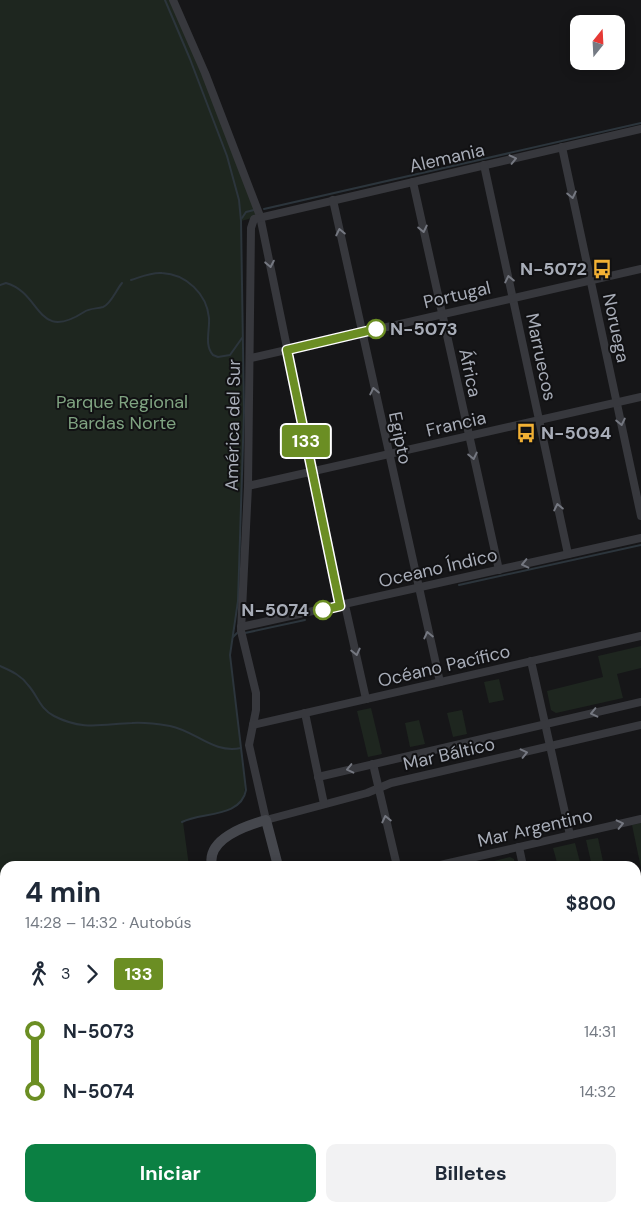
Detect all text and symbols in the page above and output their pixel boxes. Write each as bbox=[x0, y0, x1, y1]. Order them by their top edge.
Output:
north arrow bbox=[570, 15, 625, 70]
map controls bbox=[570, 15, 625, 70]
street label: Alemania bbox=[407, 138, 487, 178]
one-way arrow bbox=[508, 154, 517, 165]
one-way arrow bbox=[566, 191, 577, 199]
one-way arrow bbox=[417, 225, 428, 234]
one-way arrow bbox=[335, 228, 345, 237]
place label: N-5072 bbox=[520, 257, 587, 281]
bus stop icon: N-5072 bbox=[591, 258, 613, 280]
one-way arrow bbox=[264, 260, 275, 268]
one-way arrow bbox=[504, 275, 515, 284]
street label: Portugal bbox=[421, 276, 493, 314]
street label: Noruega bbox=[597, 291, 635, 365]
street label: Marruecos bbox=[520, 311, 562, 403]
place label: N-5073 bbox=[390, 317, 458, 341]
marker: N-5073 bbox=[366, 319, 386, 339]
street label: África bbox=[453, 347, 487, 399]
street label: América del Sur bbox=[220, 359, 246, 491]
one-way arrow bbox=[369, 386, 380, 395]
park label: Parque Regional Bardas Norte bbox=[56, 390, 188, 435]
street label: Francia bbox=[424, 405, 488, 443]
street label: Egipto bbox=[383, 410, 417, 466]
one-way arrow bbox=[615, 418, 626, 427]
place label: N-5094 bbox=[541, 421, 612, 445]
bus stop icon: N-5094 bbox=[515, 422, 537, 444]
line badge: 133 bbox=[277, 425, 335, 457]
text: 133 bbox=[292, 429, 320, 453]
one-way arrow bbox=[468, 452, 478, 461]
one-way arrow bbox=[553, 502, 564, 511]
street label: Oceano Índico bbox=[376, 543, 500, 593]
one-way arrow bbox=[521, 558, 530, 569]
place label: N-5074 bbox=[241, 598, 309, 622]
marker: N-5074 bbox=[313, 600, 333, 620]
one-way arrow bbox=[423, 631, 434, 639]
street label: Océano Pacífico bbox=[375, 639, 513, 693]
one-way arrow bbox=[350, 648, 360, 657]
one-way arrow bbox=[589, 707, 598, 718]
street label: Mar Báltico bbox=[401, 732, 497, 776]
one-way arrow bbox=[519, 748, 528, 758]
one-way arrow bbox=[345, 763, 354, 774]
street label: Mar Argentino bbox=[475, 803, 595, 853]
one-way arrow bbox=[381, 814, 392, 823]
one-way arrow bbox=[615, 819, 624, 830]
text: 4 min bbox=[25, 874, 101, 911]
text: $800 bbox=[566, 891, 616, 916]
text: 14:28 – 14:32 · Autobús bbox=[25, 912, 191, 933]
icon: walk bbox=[25, 960, 53, 988]
icon: forward bbox=[78, 960, 106, 988]
text: 133 bbox=[124, 962, 153, 986]
text: 3 bbox=[61, 963, 70, 984]
text: N-5073 bbox=[63, 1019, 134, 1044]
text: 14:31 bbox=[584, 1021, 616, 1042]
text: N-5074 bbox=[63, 1079, 134, 1104]
text: 14:32 bbox=[579, 1081, 616, 1102]
button: Iniciar bbox=[25, 1144, 316, 1202]
button: Billetes bbox=[326, 1144, 616, 1202]

